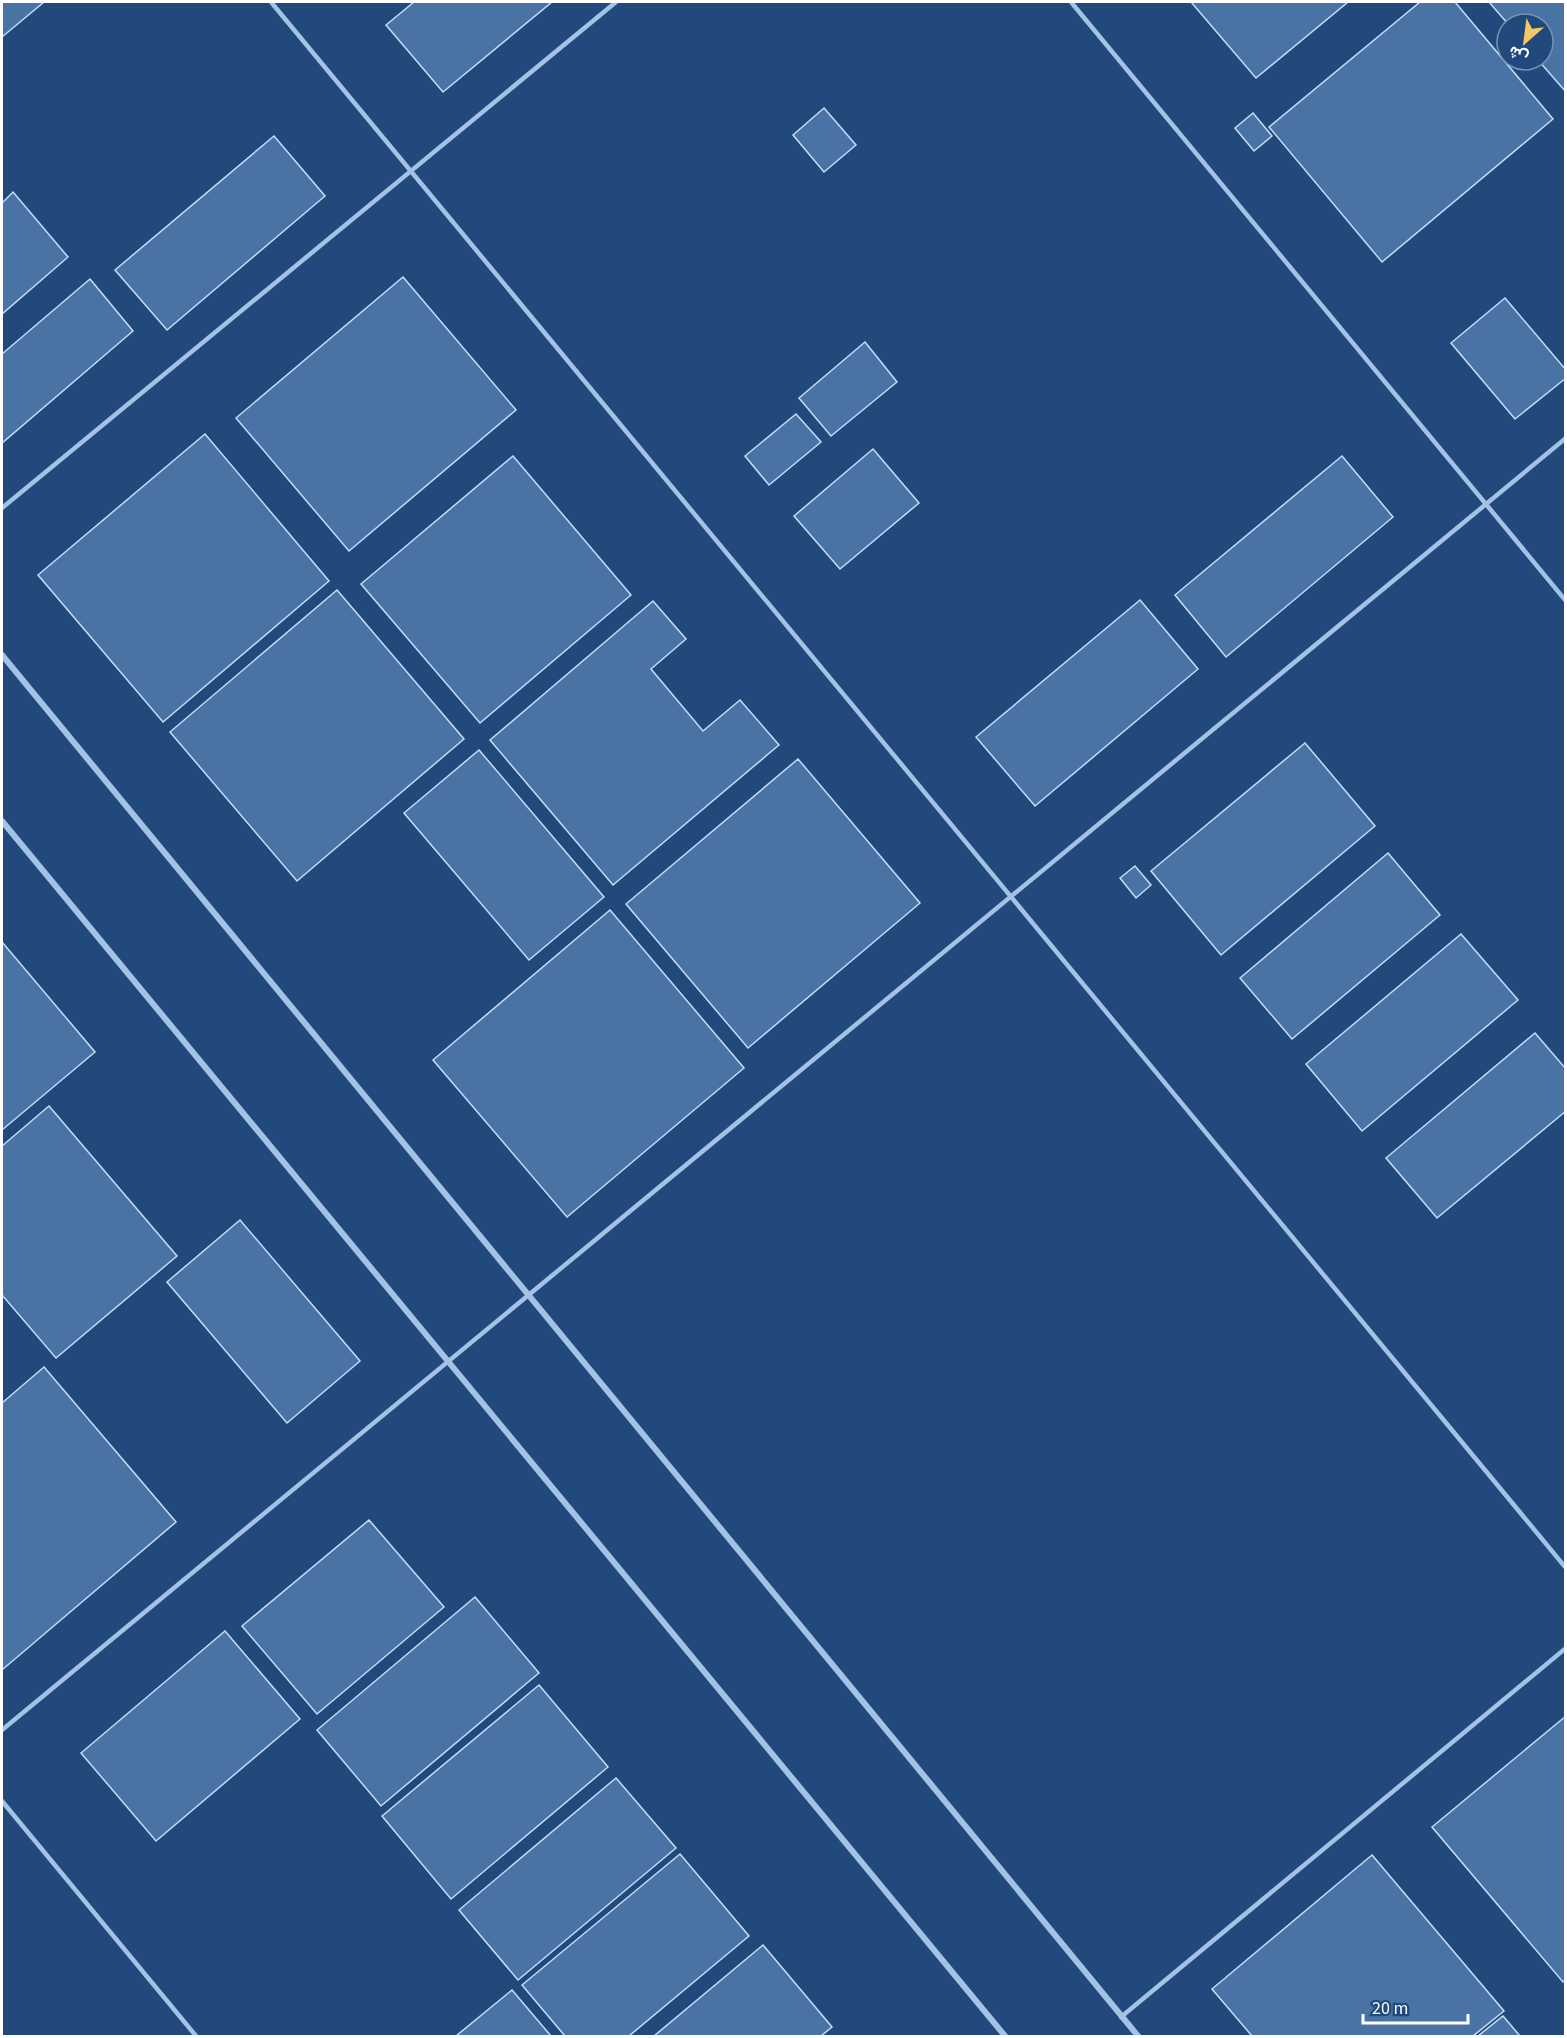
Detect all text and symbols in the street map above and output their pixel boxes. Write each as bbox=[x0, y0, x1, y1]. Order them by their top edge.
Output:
north arrow bbox=[1495, 12, 1555, 72]
text: ش bbox=[1505, 40, 1532, 69]
scale bar bbox=[1363, 1987, 1468, 2025]
text: 20 m bbox=[1372, 1996, 1408, 2021]

